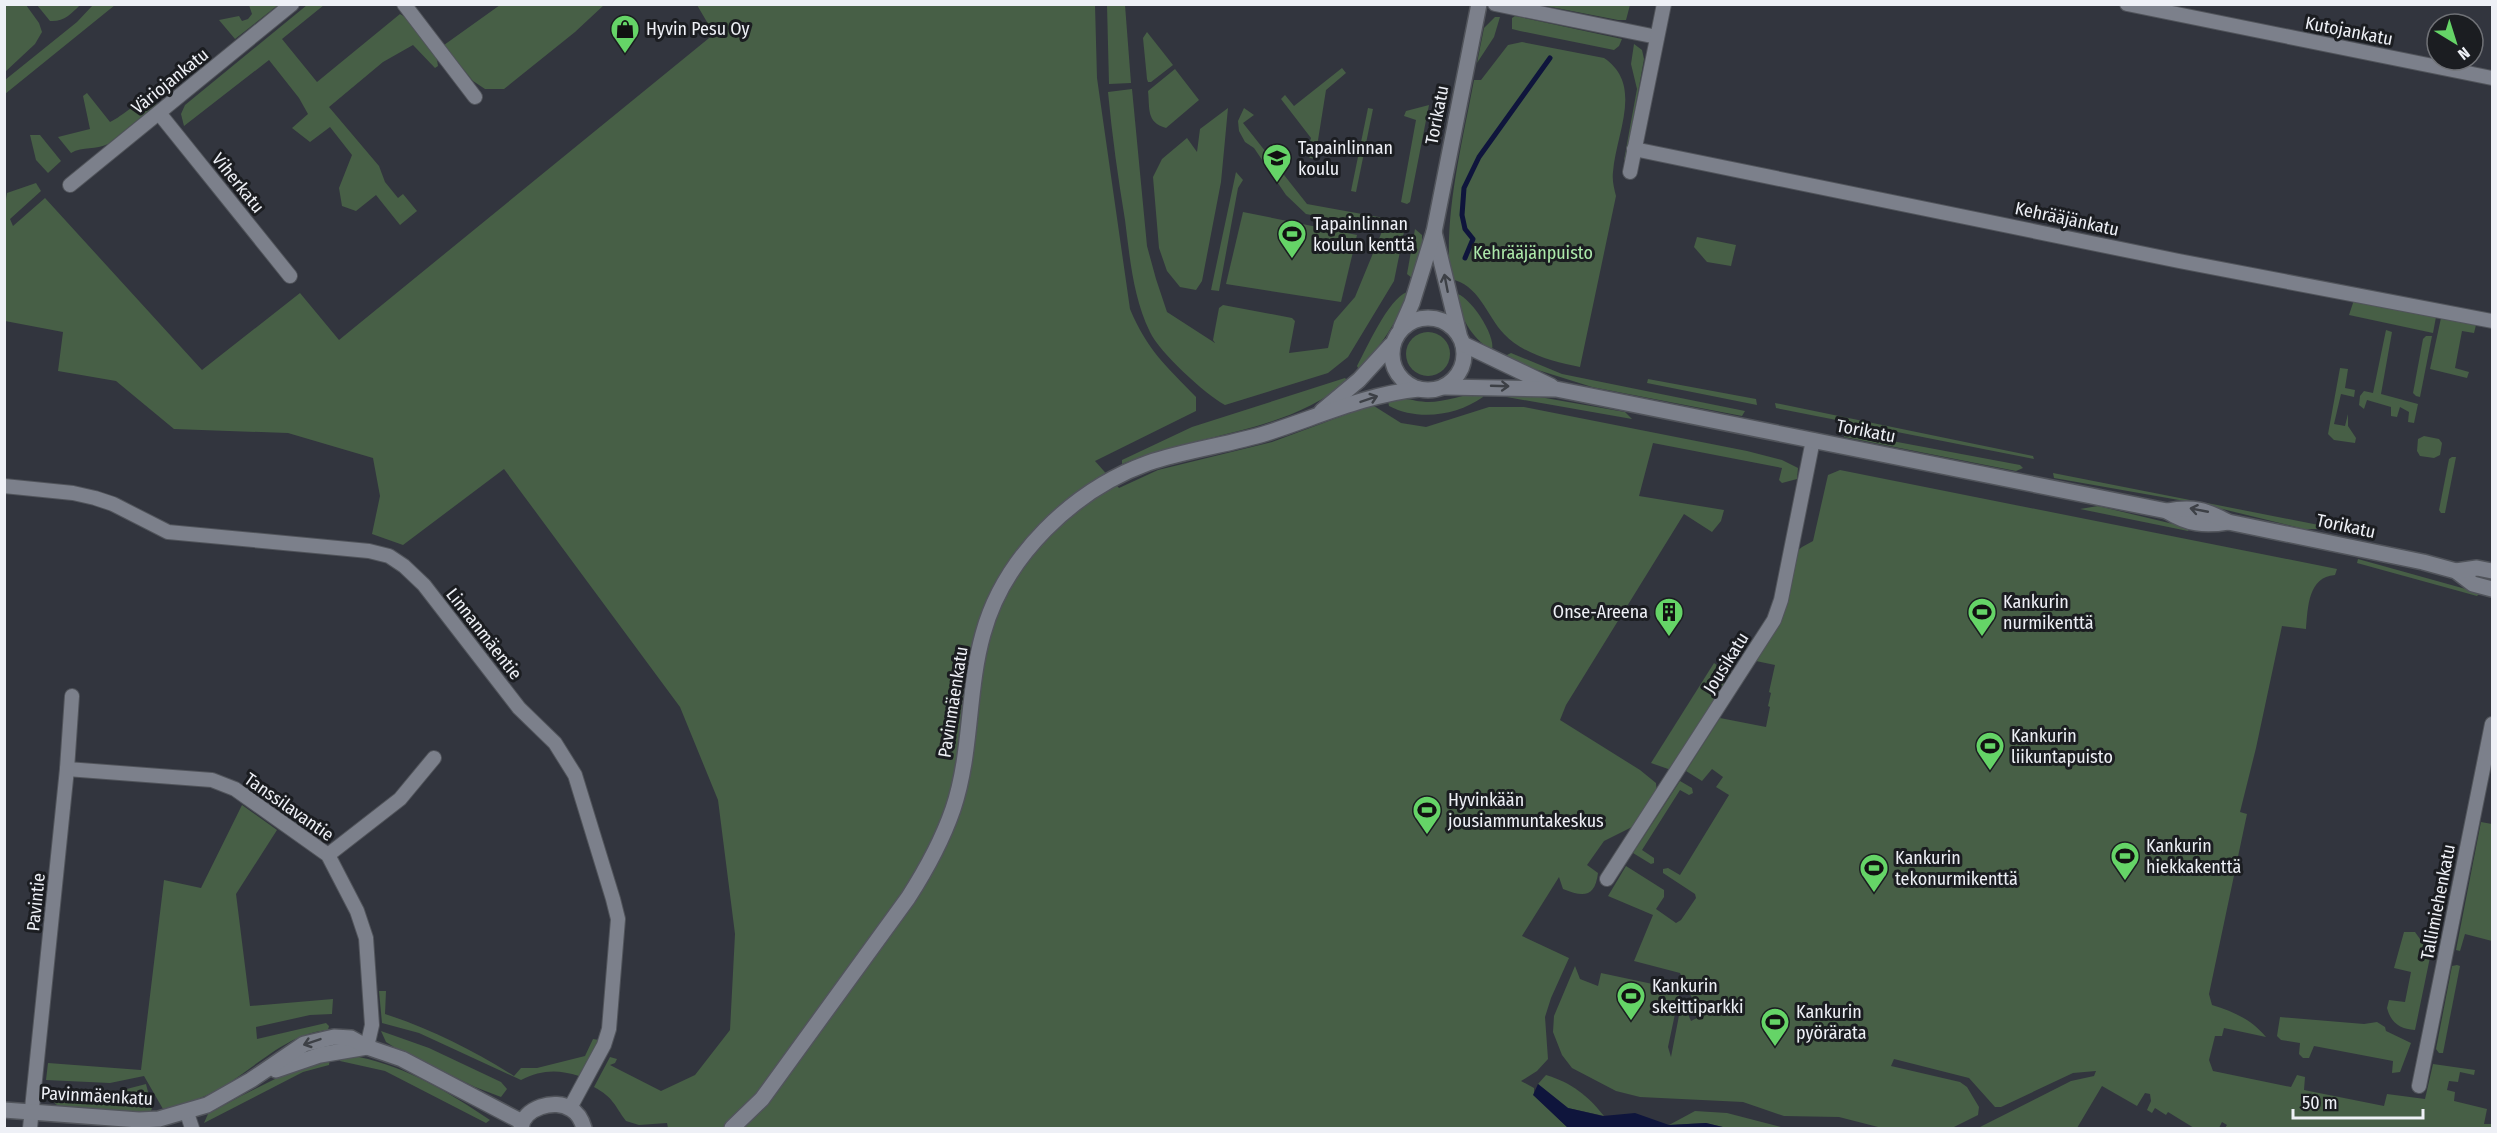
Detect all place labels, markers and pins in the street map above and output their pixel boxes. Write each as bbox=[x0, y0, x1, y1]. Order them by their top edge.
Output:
shop icon: Hyvin Pesu Oy bbox=[609, 13, 641, 55]
place label: Hyvin Pesu Oy bbox=[646, 18, 750, 40]
place label: Tapainlinnan koulu bbox=[1298, 137, 1393, 180]
school or university icon: Tapainlinnan koulu bbox=[1261, 142, 1293, 184]
place label: Tapainlinnan koulun kenttä bbox=[1313, 213, 1415, 256]
sports icon: Tapainlinnan koulun kenttä bbox=[1276, 218, 1308, 260]
place label: Kankurin nurmikenttä bbox=[2003, 591, 2094, 634]
building icon: Onse-Areena bbox=[1653, 596, 1685, 638]
sports icon: Kankurin nurmikenttä bbox=[1966, 596, 1998, 638]
place label: Onse-Areena bbox=[1553, 601, 1648, 623]
place label: Kankurin liikuntapuisto bbox=[2011, 725, 2113, 768]
sports icon: Kankurin liikuntapuisto bbox=[1974, 730, 2006, 772]
place label: Hyvinkään jousiammuntakeskus bbox=[1447, 789, 1604, 832]
sports icon: Hyvinkään jousiammuntakeskus bbox=[1411, 794, 1443, 836]
place label: Kankurin hiekkakenttä bbox=[2146, 835, 2241, 878]
sports icon: Kankurin hiekkakenttä bbox=[2109, 840, 2141, 882]
place label: Kankurin tekonurmikenttä bbox=[1895, 847, 2018, 890]
sports icon: Kankurin tekonurmikenttä bbox=[1858, 852, 1890, 894]
place label: Kankurin skeittiparkki bbox=[1652, 975, 1743, 1018]
sports icon: Kankurin skeittiparkki bbox=[1615, 980, 1647, 1022]
place label: Kankurin pyörärata bbox=[1796, 1001, 1867, 1044]
sports icon: Kankurin pyörärata bbox=[1759, 1006, 1791, 1048]

